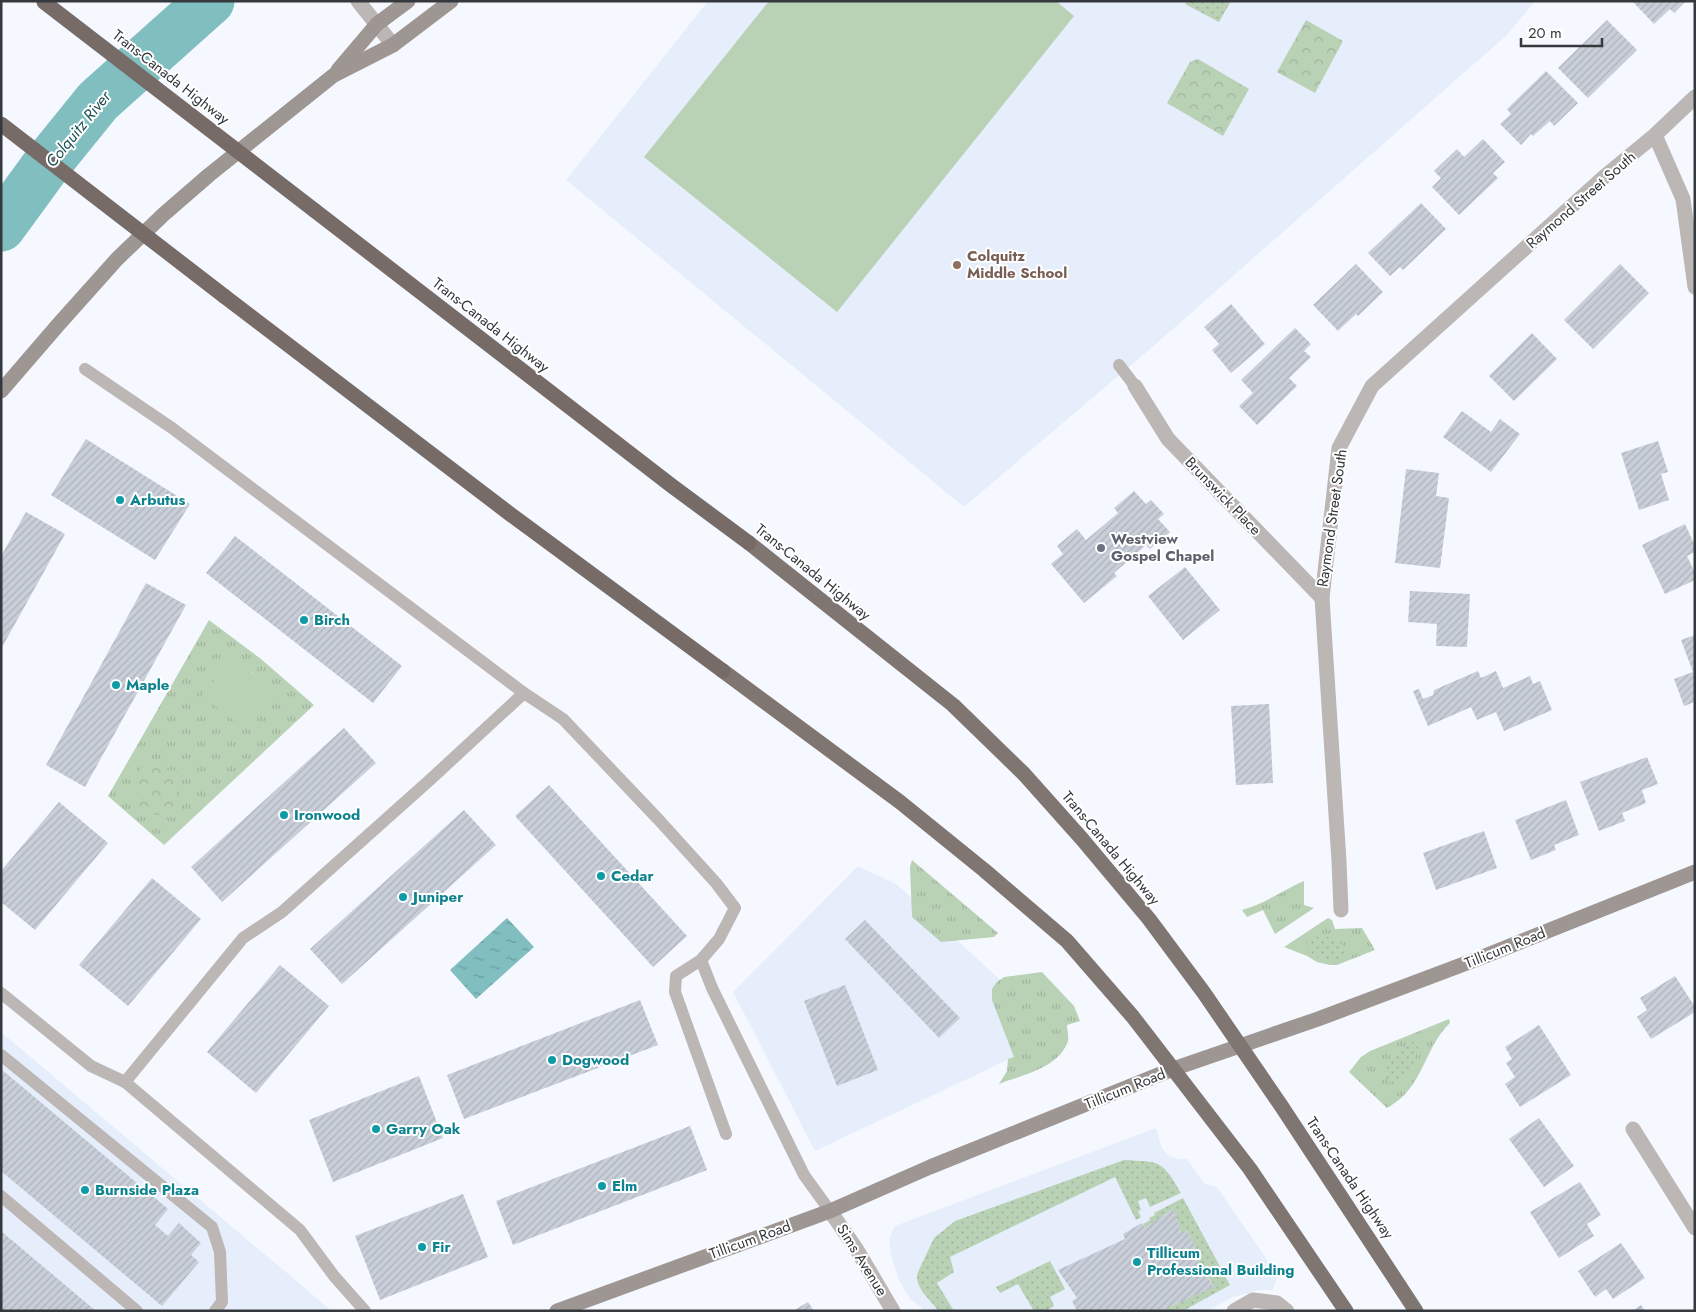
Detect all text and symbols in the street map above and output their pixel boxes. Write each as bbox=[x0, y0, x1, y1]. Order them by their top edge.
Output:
scale bar bbox=[1521, 15, 1602, 47]
text: 20 m bbox=[1528, 22, 1562, 44]
street label: Trans-Canada Highway bbox=[108, 24, 234, 130]
water label: Colquitz River bbox=[40, 85, 117, 172]
street label: Raymond Street South bbox=[1521, 146, 1641, 254]
place label: Colquitz Middle School bbox=[967, 245, 1067, 284]
marker: Colquitz Middle School bbox=[951, 259, 963, 271]
street label: Trans-Canada Highway bbox=[428, 272, 554, 378]
street label: Raymond Street South bbox=[1311, 448, 1353, 588]
street label: Brunswick Place bbox=[1180, 452, 1266, 540]
place label: Arbutus bbox=[129, 489, 185, 511]
marker: Arbutus bbox=[114, 494, 126, 506]
street label: Trans-Canada Highway bbox=[751, 518, 876, 626]
place label: Westview Gospel Chapel bbox=[1111, 528, 1214, 567]
marker: Westview Gospel Chapel bbox=[1095, 542, 1107, 554]
place label: Birch bbox=[314, 609, 350, 631]
marker: Birch bbox=[298, 614, 310, 626]
place label: Maple bbox=[126, 674, 170, 696]
marker: Maple bbox=[110, 679, 122, 691]
street label: Trans-Canada Highway bbox=[1057, 786, 1166, 910]
place label: Ironwood bbox=[294, 804, 360, 826]
marker: Ironwood bbox=[278, 809, 290, 821]
place label: Cedar bbox=[611, 865, 654, 887]
marker: Cedar bbox=[595, 870, 607, 882]
place label: Juniper bbox=[410, 886, 464, 908]
marker: Juniper bbox=[397, 891, 409, 903]
street label: Tillicum Road bbox=[1461, 922, 1549, 974]
place label: Dogwood bbox=[562, 1049, 629, 1071]
marker: Dogwood bbox=[546, 1054, 558, 1066]
street label: Tillicum Road bbox=[1081, 1063, 1169, 1115]
street label: Trans-Canada Highway bbox=[1301, 1113, 1399, 1244]
place label: Garry Oak bbox=[386, 1118, 461, 1140]
marker: Garry Oak bbox=[370, 1123, 382, 1135]
place label: Elm bbox=[612, 1175, 637, 1197]
place label: Burnside Plaza bbox=[95, 1179, 199, 1201]
marker: Elm bbox=[596, 1180, 608, 1192]
marker: Burnside Plaza bbox=[79, 1184, 91, 1196]
street label: Tillicum Road bbox=[706, 1215, 794, 1265]
street label: Sims Avenue bbox=[831, 1220, 893, 1300]
place label: Fir bbox=[432, 1236, 451, 1258]
marker: Fir bbox=[416, 1241, 428, 1253]
place label: Tillicum Professional Building bbox=[1147, 1242, 1294, 1281]
marker: Tillicum Professional Building bbox=[1131, 1256, 1143, 1268]

